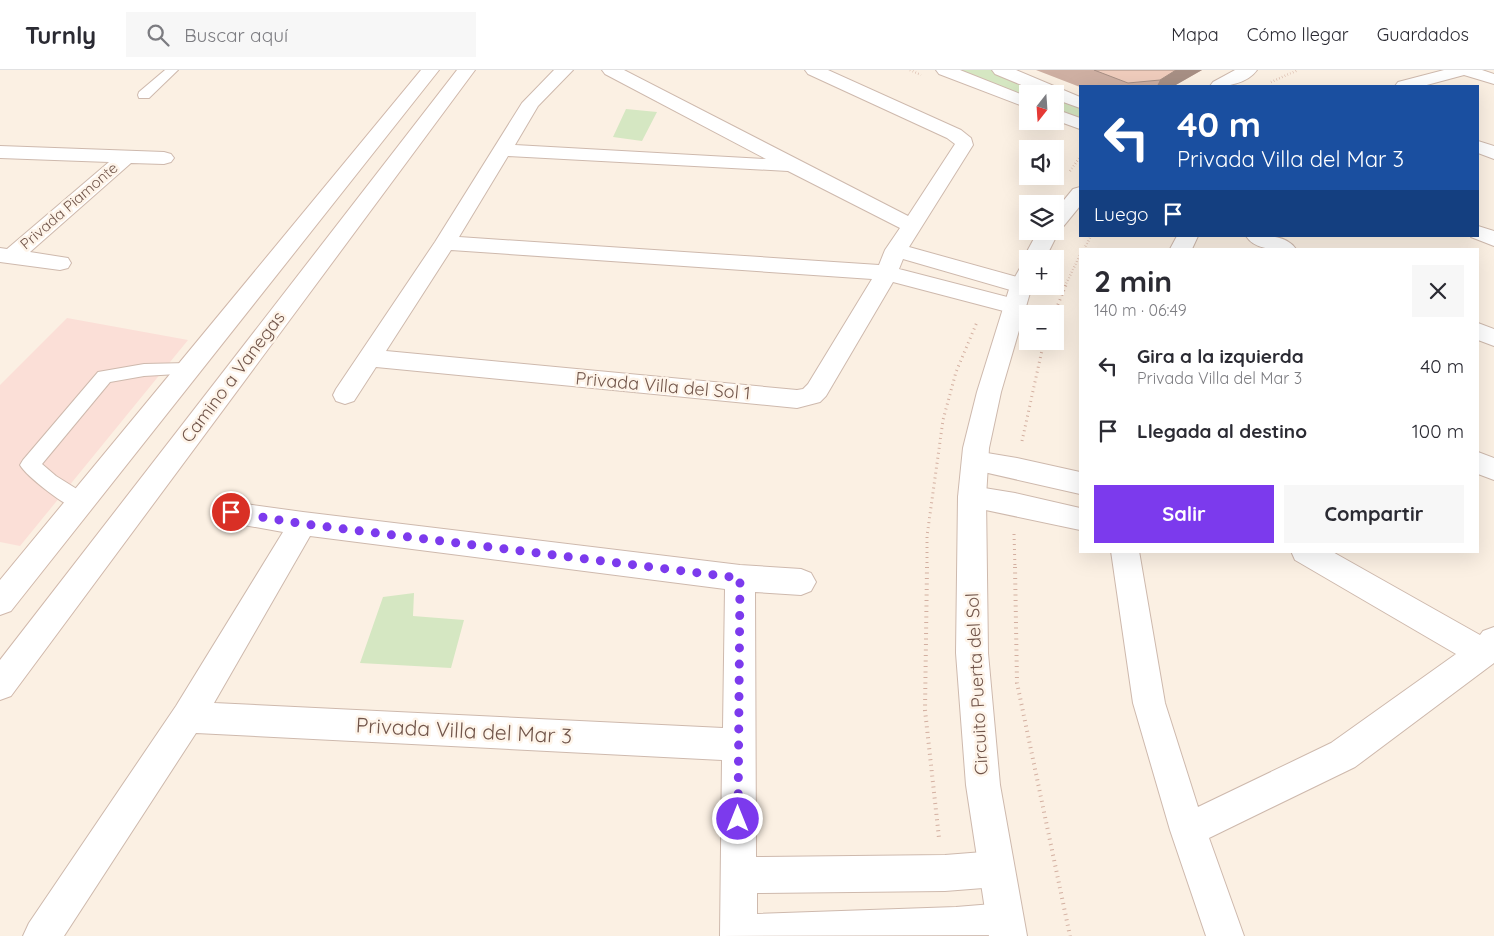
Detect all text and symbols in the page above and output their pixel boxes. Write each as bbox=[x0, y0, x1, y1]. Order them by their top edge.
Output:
search box bbox=[126, 12, 476, 57]
text: Turnly bbox=[25, 20, 96, 50]
icon: search bbox=[144, 21, 172, 49]
text: Buscar aquí bbox=[184, 23, 288, 47]
text: Mapa bbox=[1171, 23, 1219, 46]
text: Cómo llegar bbox=[1247, 23, 1349, 46]
text: Guardados bbox=[1377, 23, 1469, 46]
north arrow bbox=[1019, 85, 1064, 130]
map controls bbox=[1019, 85, 1064, 350]
text: 40 m bbox=[1177, 102, 1261, 146]
icon: left bbox=[1094, 105, 1159, 170]
button: sound bbox=[1019, 140, 1064, 185]
text: Privada Villa del Mar 3 bbox=[1177, 145, 1404, 173]
street label: Privada Piamonte bbox=[16, 158, 121, 253]
button: layers bbox=[1019, 195, 1064, 240]
icon: arrive bbox=[1159, 200, 1187, 228]
text: Luego bbox=[1094, 202, 1149, 226]
button: + bbox=[1019, 250, 1064, 295]
text: 2 min bbox=[1094, 262, 1172, 300]
button: close bbox=[1412, 265, 1464, 317]
text: 140 m · 06:49 bbox=[1094, 300, 1187, 320]
button: − bbox=[1019, 305, 1064, 350]
street label: Camino a Vanegas bbox=[176, 306, 289, 447]
text: Gira a la izquierda bbox=[1137, 344, 1304, 368]
icon: left bbox=[1094, 352, 1122, 380]
text: 40 m bbox=[1420, 354, 1464, 378]
street label: Privada Villa del Sol 1 bbox=[575, 366, 751, 405]
text: Privada Villa del Mar 3 bbox=[1137, 368, 1302, 388]
icon: arrive bbox=[1094, 417, 1122, 445]
text: Llegada al destino bbox=[1137, 419, 1307, 443]
text: 100 m bbox=[1412, 419, 1464, 443]
button: Salir bbox=[1094, 485, 1274, 543]
button: Compartir bbox=[1284, 485, 1464, 543]
pin bbox=[210, 491, 252, 533]
icon: arrive bbox=[217, 498, 245, 526]
street label: Circuito Puerta del Sol bbox=[960, 592, 993, 776]
street label: Privada Villa del Mar 3 bbox=[355, 711, 573, 749]
position arrow bbox=[711, 792, 763, 844]

